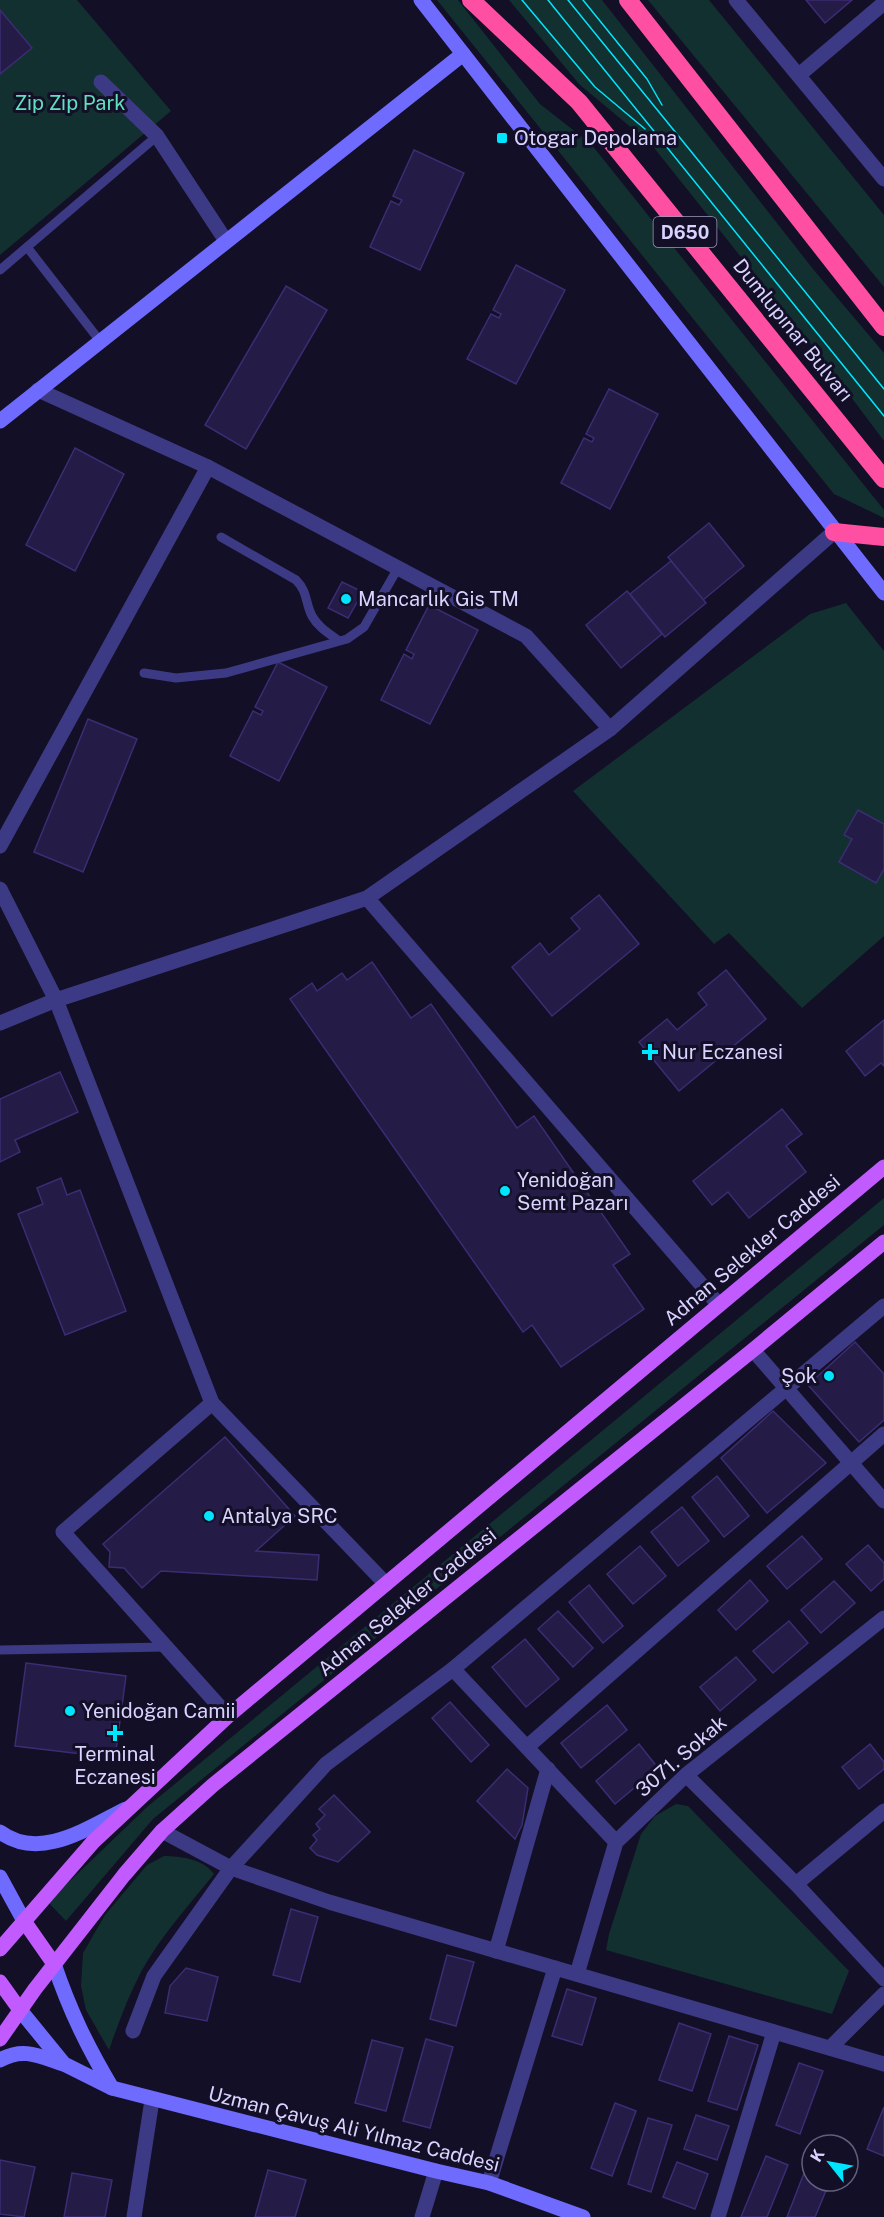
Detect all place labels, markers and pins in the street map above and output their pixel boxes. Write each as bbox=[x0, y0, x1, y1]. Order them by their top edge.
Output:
place label: Otogar Depolama bbox=[514, 126, 677, 150]
marker: Otogar Depolama bbox=[495, 131, 509, 145]
place label: Mancarlık Gis TM bbox=[358, 587, 519, 611]
marker: Mancarlık Gis TM bbox=[339, 592, 353, 606]
place label: Nur Eczanesi bbox=[662, 1040, 783, 1064]
marker: Nur Eczanesi bbox=[643, 1045, 657, 1059]
place label: Yenidoğan Semt Pazarı bbox=[517, 1168, 628, 1215]
marker: Yenidoğan Semt Pazarı bbox=[498, 1184, 512, 1198]
place label: Şok bbox=[781, 1364, 817, 1388]
marker: Şok bbox=[822, 1369, 836, 1383]
place label: Antalya SRC bbox=[221, 1504, 338, 1528]
marker: Antalya SRC bbox=[202, 1509, 216, 1523]
place label: Yenidoğan Camii bbox=[82, 1699, 236, 1723]
marker: Yenidoğan Camii bbox=[63, 1704, 77, 1718]
marker: Terminal Eczanesi bbox=[108, 1726, 122, 1740]
place label: Terminal Eczanesi bbox=[74, 1742, 156, 1789]

